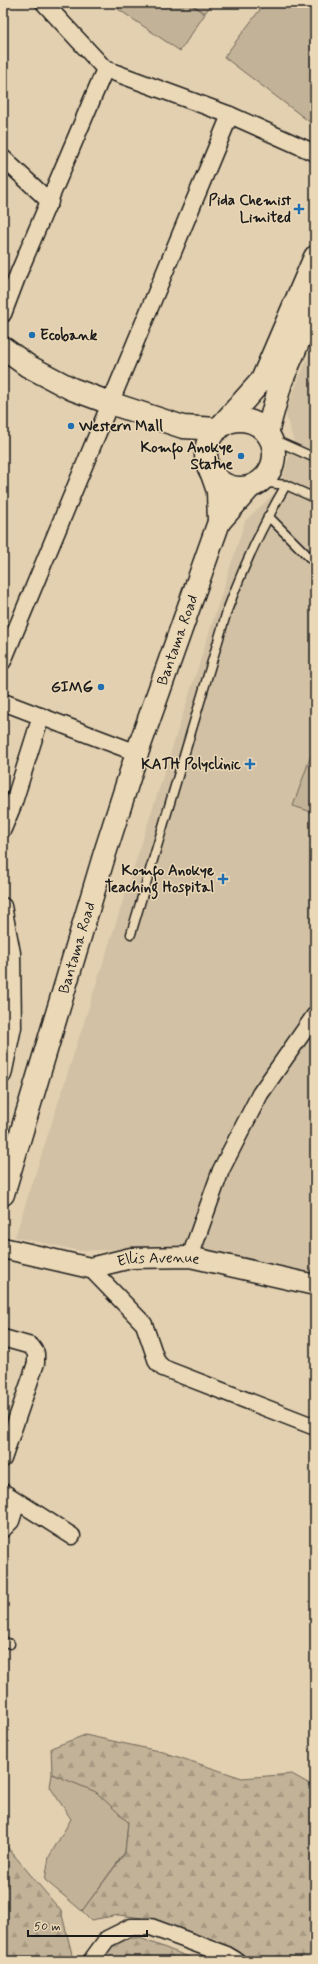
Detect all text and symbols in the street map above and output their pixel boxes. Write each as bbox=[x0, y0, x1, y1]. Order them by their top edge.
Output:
place label: Pida Chemist Limited bbox=[208, 191, 292, 228]
marker: Pida Chemist Limited bbox=[294, 204, 304, 214]
place label: Ecobank bbox=[40, 326, 98, 346]
marker: Ecobank bbox=[27, 330, 37, 340]
place label: Western Mall bbox=[78, 417, 163, 437]
marker: Western Mall bbox=[66, 421, 76, 431]
place label: Komfo Anokye Statue bbox=[141, 438, 234, 475]
marker: Komfo Anokye Statue bbox=[236, 451, 246, 461]
street label: Bantama Road bbox=[153, 592, 203, 688]
place label: GIMG bbox=[51, 678, 94, 698]
marker: GIMG bbox=[96, 682, 106, 692]
place label: KATH Polyclinic bbox=[141, 755, 241, 775]
marker: KATH Polyclinic bbox=[244, 758, 256, 770]
place label: Komfo Anokye Teaching Hospital bbox=[105, 861, 214, 900]
marker: Komfo Anokye Teaching Hospital bbox=[217, 873, 229, 885]
street label: Bantama Road bbox=[54, 900, 101, 996]
street label: Ellis Avenue bbox=[115, 1248, 202, 1272]
scale bar bbox=[28, 1912, 147, 1938]
text: 50 m bbox=[34, 1919, 61, 1935]

